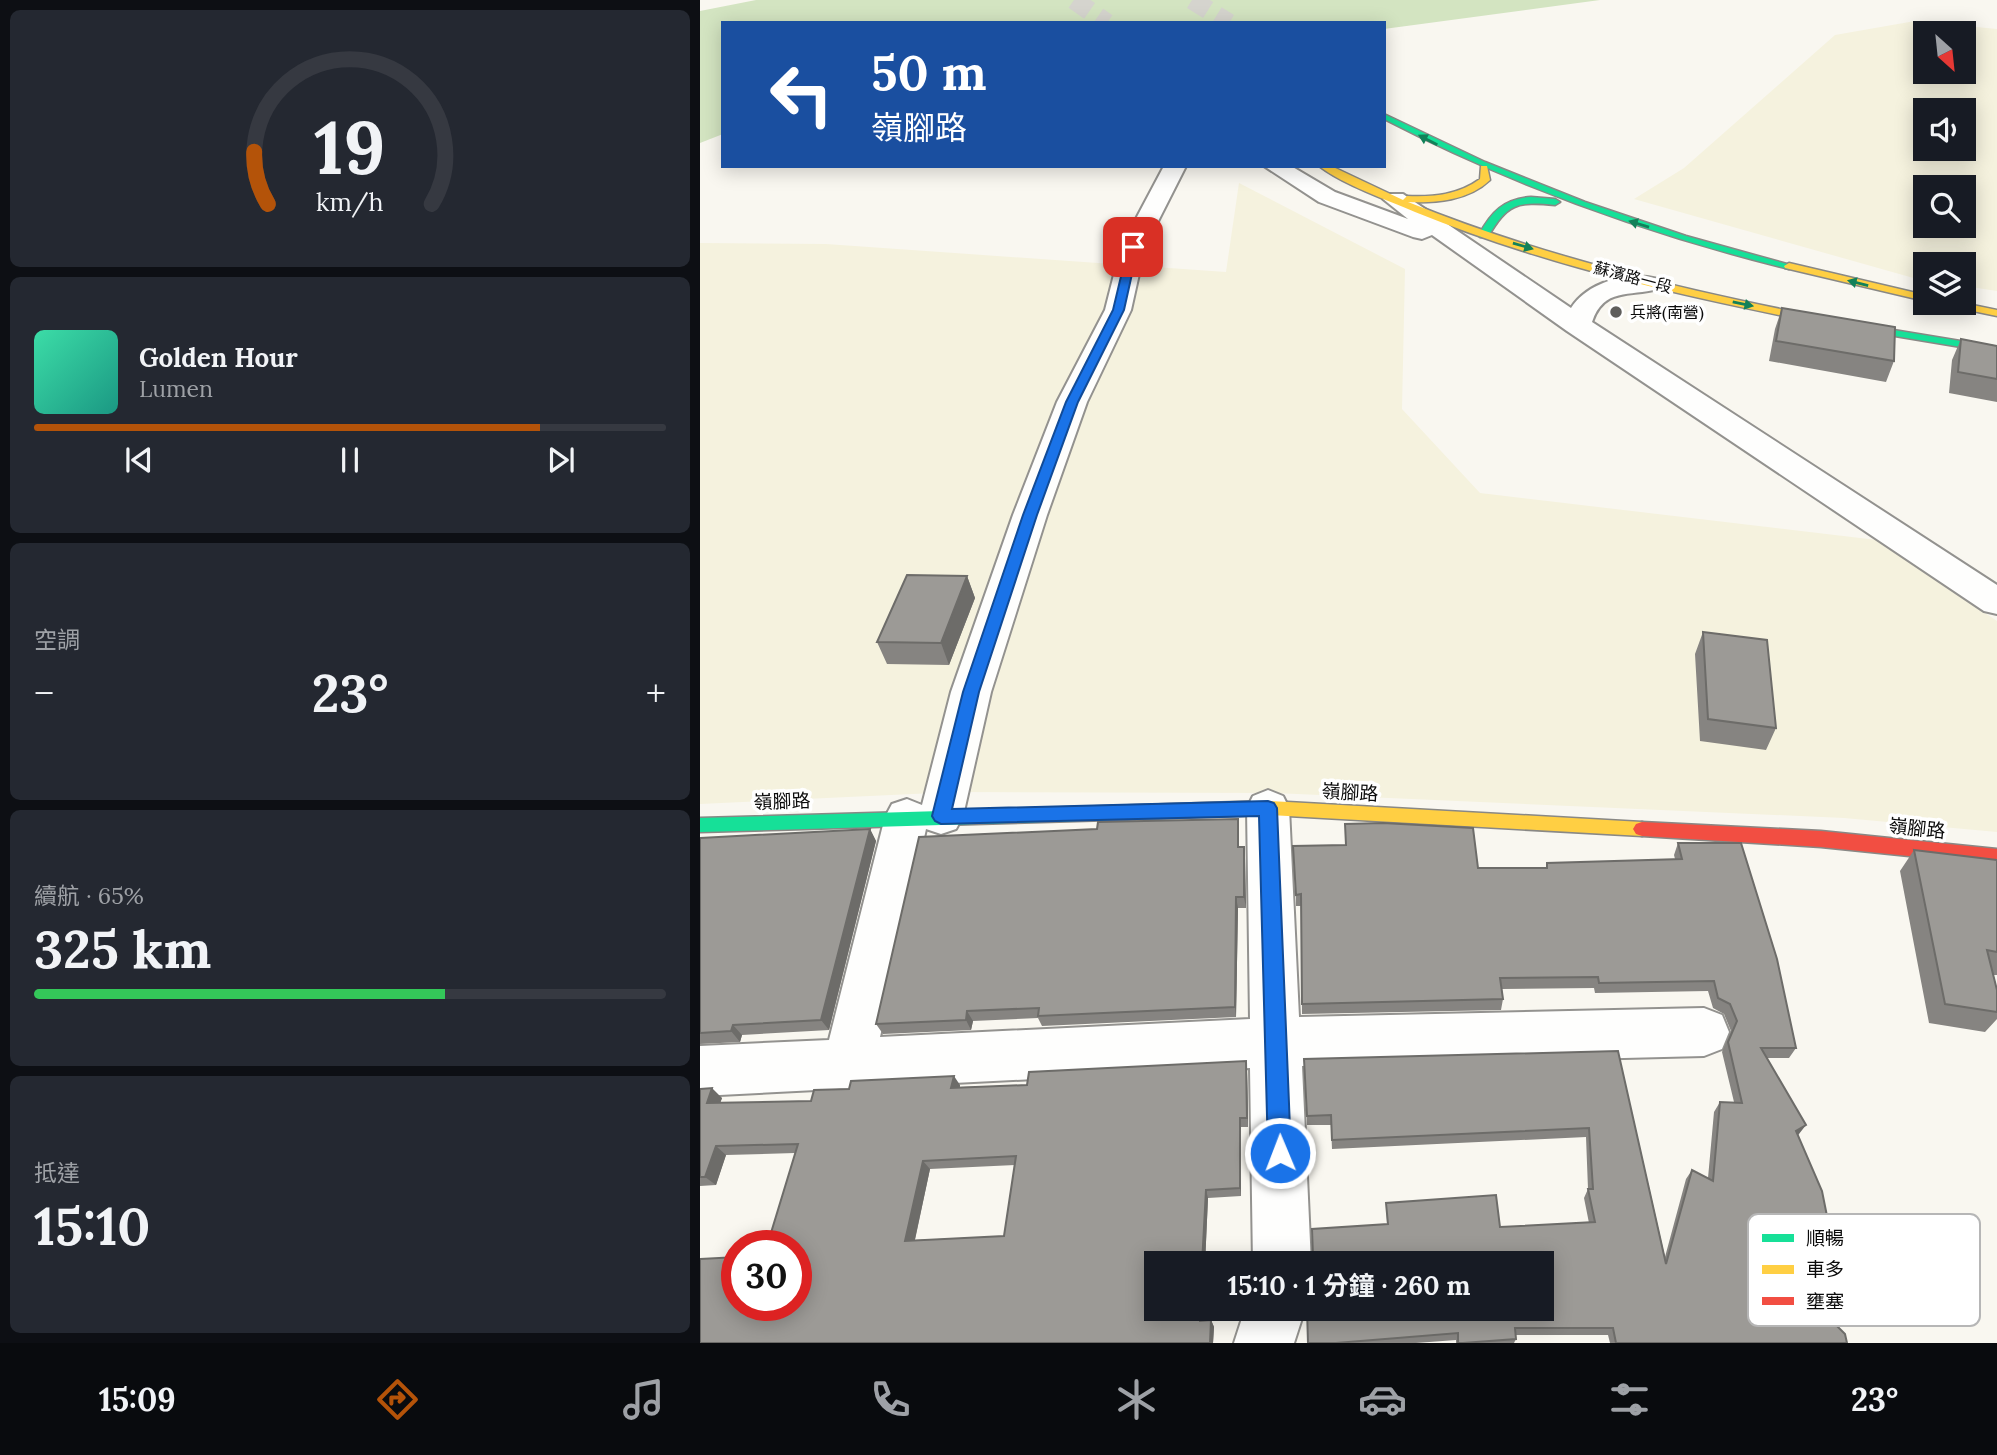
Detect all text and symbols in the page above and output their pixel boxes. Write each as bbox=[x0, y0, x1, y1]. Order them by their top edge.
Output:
north arrow bbox=[1913, 21, 1976, 84]
map controls bbox=[1913, 21, 1976, 315]
text: 50 m bbox=[871, 41, 987, 103]
icon: left bbox=[756, 49, 847, 140]
button: sound bbox=[1913, 98, 1976, 161]
text: 19 bbox=[314, 102, 386, 195]
text: 嶺腳路 bbox=[871, 107, 967, 148]
one-way arrow bbox=[1418, 134, 1438, 145]
button: search bbox=[1913, 175, 1976, 238]
text: km/h bbox=[316, 186, 384, 218]
pin bbox=[1103, 217, 1163, 277]
one-way arrow bbox=[1628, 219, 1649, 229]
icon: arrive bbox=[1114, 228, 1152, 266]
one-way arrow bbox=[1512, 241, 1534, 252]
button: layers bbox=[1913, 252, 1976, 315]
street label: 蘇濱路一段 bbox=[1592, 257, 1674, 297]
one-way arrow bbox=[1847, 277, 1869, 288]
one-way arrow bbox=[1732, 298, 1754, 309]
place label: 兵將(南營) bbox=[1630, 302, 1704, 323]
marker: 兵將(南營) bbox=[1608, 304, 1624, 320]
text: Golden Hour bbox=[139, 341, 298, 374]
text: Lumen bbox=[139, 374, 213, 403]
icon: previous bbox=[120, 441, 158, 479]
icon: pause bbox=[331, 441, 369, 479]
icon: next bbox=[542, 441, 580, 479]
text: 空調 bbox=[34, 625, 80, 654]
text: 23° bbox=[312, 660, 388, 726]
text: − bbox=[34, 669, 54, 717]
text: + bbox=[646, 669, 666, 717]
street label: 嶺腳路 bbox=[1321, 779, 1379, 805]
street label: 嶺腳路 bbox=[753, 788, 811, 814]
street label: 嶺腳路 bbox=[1887, 813, 1947, 843]
text: 續航 · 65% bbox=[34, 881, 144, 910]
text: 325 km bbox=[34, 916, 211, 982]
position arrow bbox=[1243, 1116, 1317, 1190]
text: 抵達 bbox=[34, 1158, 80, 1187]
text: 15:10 bbox=[34, 1193, 150, 1259]
legend bbox=[1748, 1214, 1980, 1326]
text: 順暢 bbox=[1806, 1226, 1844, 1250]
speed limit sign: 30 bbox=[721, 1230, 812, 1321]
text: 車多 bbox=[1806, 1257, 1844, 1281]
text: 15:10 · 1 分鐘 · 260 m bbox=[1228, 1269, 1470, 1302]
text: 壅塞 bbox=[1806, 1289, 1844, 1313]
icon: directions bbox=[373, 1375, 422, 1424]
icon: music bbox=[619, 1375, 668, 1424]
icon: phone bbox=[866, 1375, 915, 1424]
icon: climate bbox=[1112, 1375, 1161, 1424]
icon: car bbox=[1358, 1375, 1407, 1424]
icon: filters bbox=[1605, 1375, 1654, 1424]
text: 15:09 bbox=[99, 1379, 176, 1420]
text: 23° bbox=[1851, 1379, 1898, 1420]

